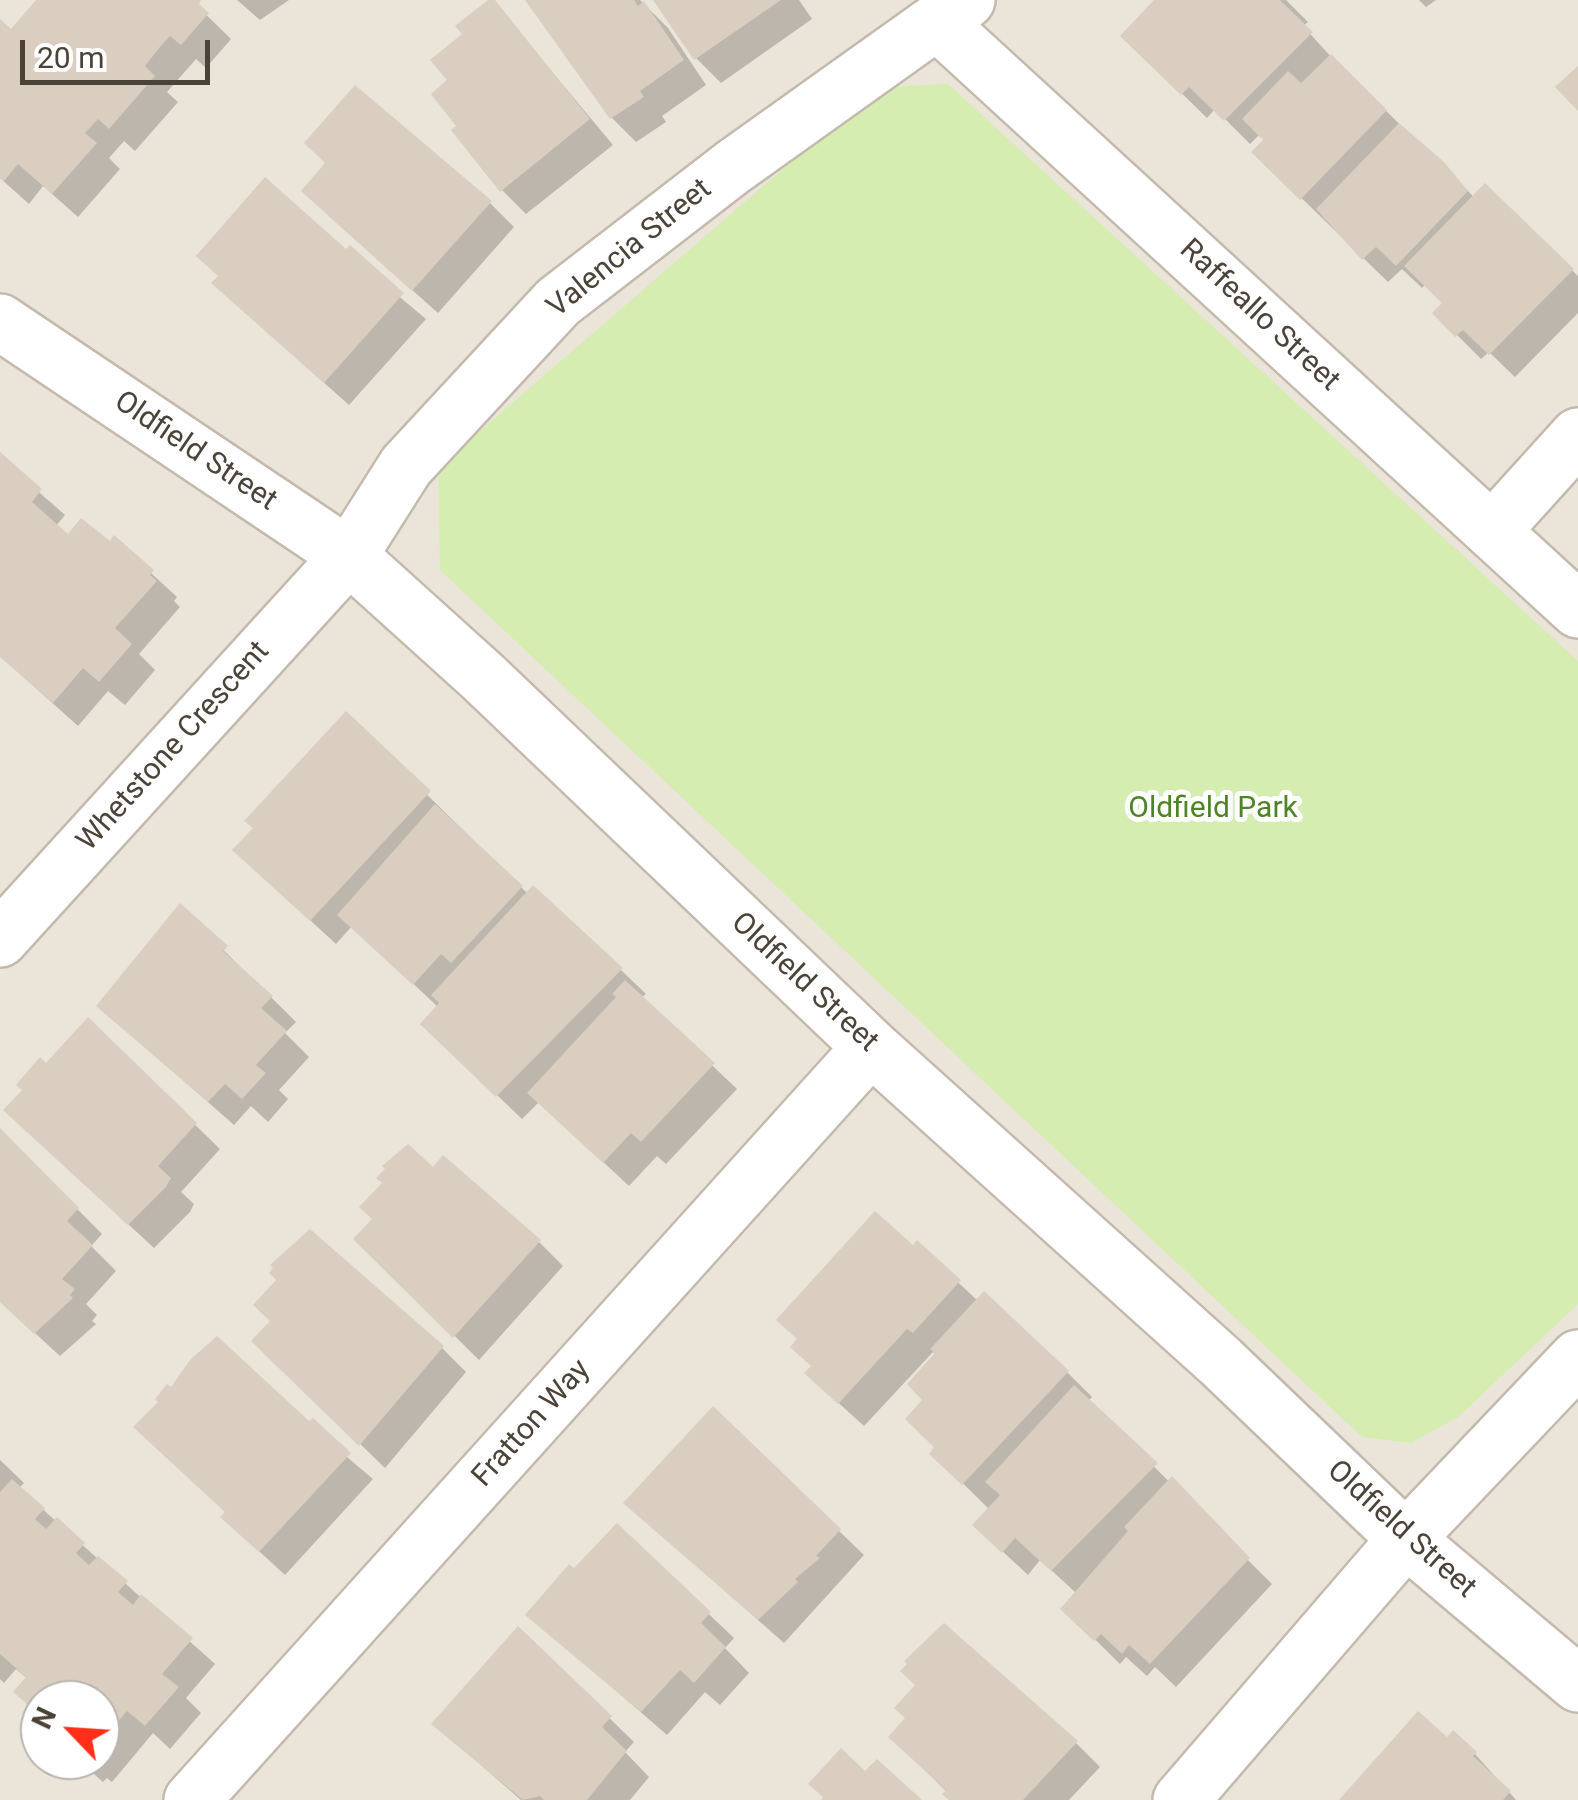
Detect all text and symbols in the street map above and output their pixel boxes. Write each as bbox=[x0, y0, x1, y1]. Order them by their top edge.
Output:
scale bar bbox=[25, 20, 215, 82]
text: 20 m bbox=[37, 40, 104, 75]
street label: Valencia Street bbox=[541, 172, 719, 326]
street label: Raffeallo Street bbox=[1171, 233, 1347, 399]
street label: Oldfield Street bbox=[107, 384, 283, 520]
street label: Whetstone Crescent bbox=[70, 635, 278, 859]
park label: Oldfield Park bbox=[1128, 791, 1298, 827]
street label: Oldfield Street bbox=[723, 906, 885, 1060]
street label: Fratton Way bbox=[465, 1353, 599, 1495]
street label: Oldfield Street bbox=[1319, 1454, 1483, 1606]
north arrow bbox=[20, 1680, 120, 1780]
text: N bbox=[25, 1702, 63, 1734]

